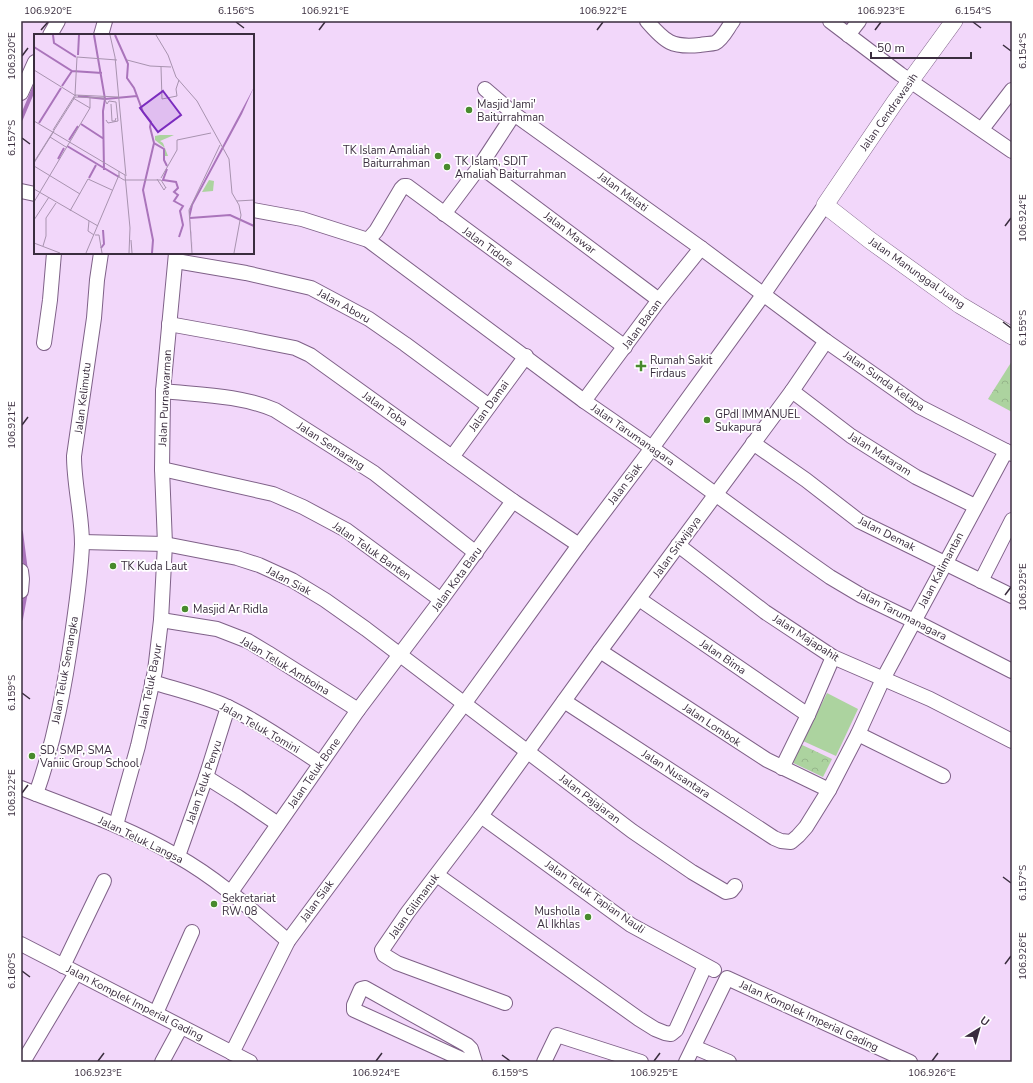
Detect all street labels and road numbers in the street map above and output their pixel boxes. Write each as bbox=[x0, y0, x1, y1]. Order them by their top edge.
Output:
street label: Jalan Cendrawasih bbox=[856, 70, 921, 155]
street label: Jalan Melati bbox=[594, 168, 651, 215]
street label: Jalan Mawar bbox=[540, 208, 599, 258]
street label: Jalan Tidore bbox=[459, 223, 516, 270]
street label: Jalan Manunggal Juang bbox=[865, 233, 968, 312]
street label: Jalan Aboru bbox=[314, 285, 373, 327]
street label: Jalan Bacan bbox=[618, 296, 665, 353]
street label: Jalan Sunda Kelapa bbox=[840, 347, 928, 415]
street label: Jalan Purnawarman bbox=[155, 349, 175, 448]
street label: Jalan Kelimutu bbox=[71, 362, 95, 435]
street label: Jalan Damai bbox=[465, 378, 513, 435]
street label: Jalan Toba bbox=[359, 387, 411, 430]
street label: Jalan Tarumanagara bbox=[587, 400, 678, 470]
street label: Jalan Semarang bbox=[293, 418, 368, 473]
street label: Jalan Mataram bbox=[845, 428, 914, 479]
street label: Jalan Siak bbox=[604, 460, 646, 509]
street label: Jalan Sriwijaya bbox=[649, 513, 704, 581]
street label: Jalan Demak bbox=[855, 513, 919, 555]
street label: Jalan Teluk Banten bbox=[329, 518, 414, 584]
street label: Jalan Kalimantan bbox=[914, 530, 967, 611]
street label: Jalan Kota Baru bbox=[428, 544, 485, 615]
street label: Jalan Siak bbox=[263, 563, 314, 599]
street label: Jalan Tarumanagara bbox=[854, 585, 949, 644]
street label: Jalan Majapahit bbox=[769, 610, 842, 665]
street label: Jalan Teluk Semangka bbox=[48, 615, 82, 726]
street label: Jalan Teluk Amboina bbox=[237, 633, 333, 699]
street label: Jalan Bima bbox=[696, 635, 749, 678]
street label: Jalan Teluk Bayur bbox=[134, 642, 166, 731]
street label: Jalan Teluk Tomini bbox=[217, 699, 303, 757]
street label: Jalan Lombok bbox=[679, 699, 744, 750]
street label: Jalan Teluk Bone bbox=[284, 735, 344, 812]
street label: Jalan Teluk Penyu bbox=[182, 738, 225, 827]
street label: Jalan Nusantara bbox=[638, 746, 713, 802]
street label: Jalan Pajajaran bbox=[556, 770, 624, 827]
street label: Jalan Teluk Langsa bbox=[95, 813, 186, 867]
street label: Jalan Teluk Tapian Nauli bbox=[541, 856, 648, 937]
street label: Jalan Gilimanuk bbox=[385, 870, 443, 942]
street label: Jalan Siak bbox=[296, 877, 338, 926]
street label: Jalan Komplek Imperial Gading bbox=[63, 961, 206, 1044]
street label: Jalan Komplek Imperial Gading bbox=[736, 977, 881, 1055]

